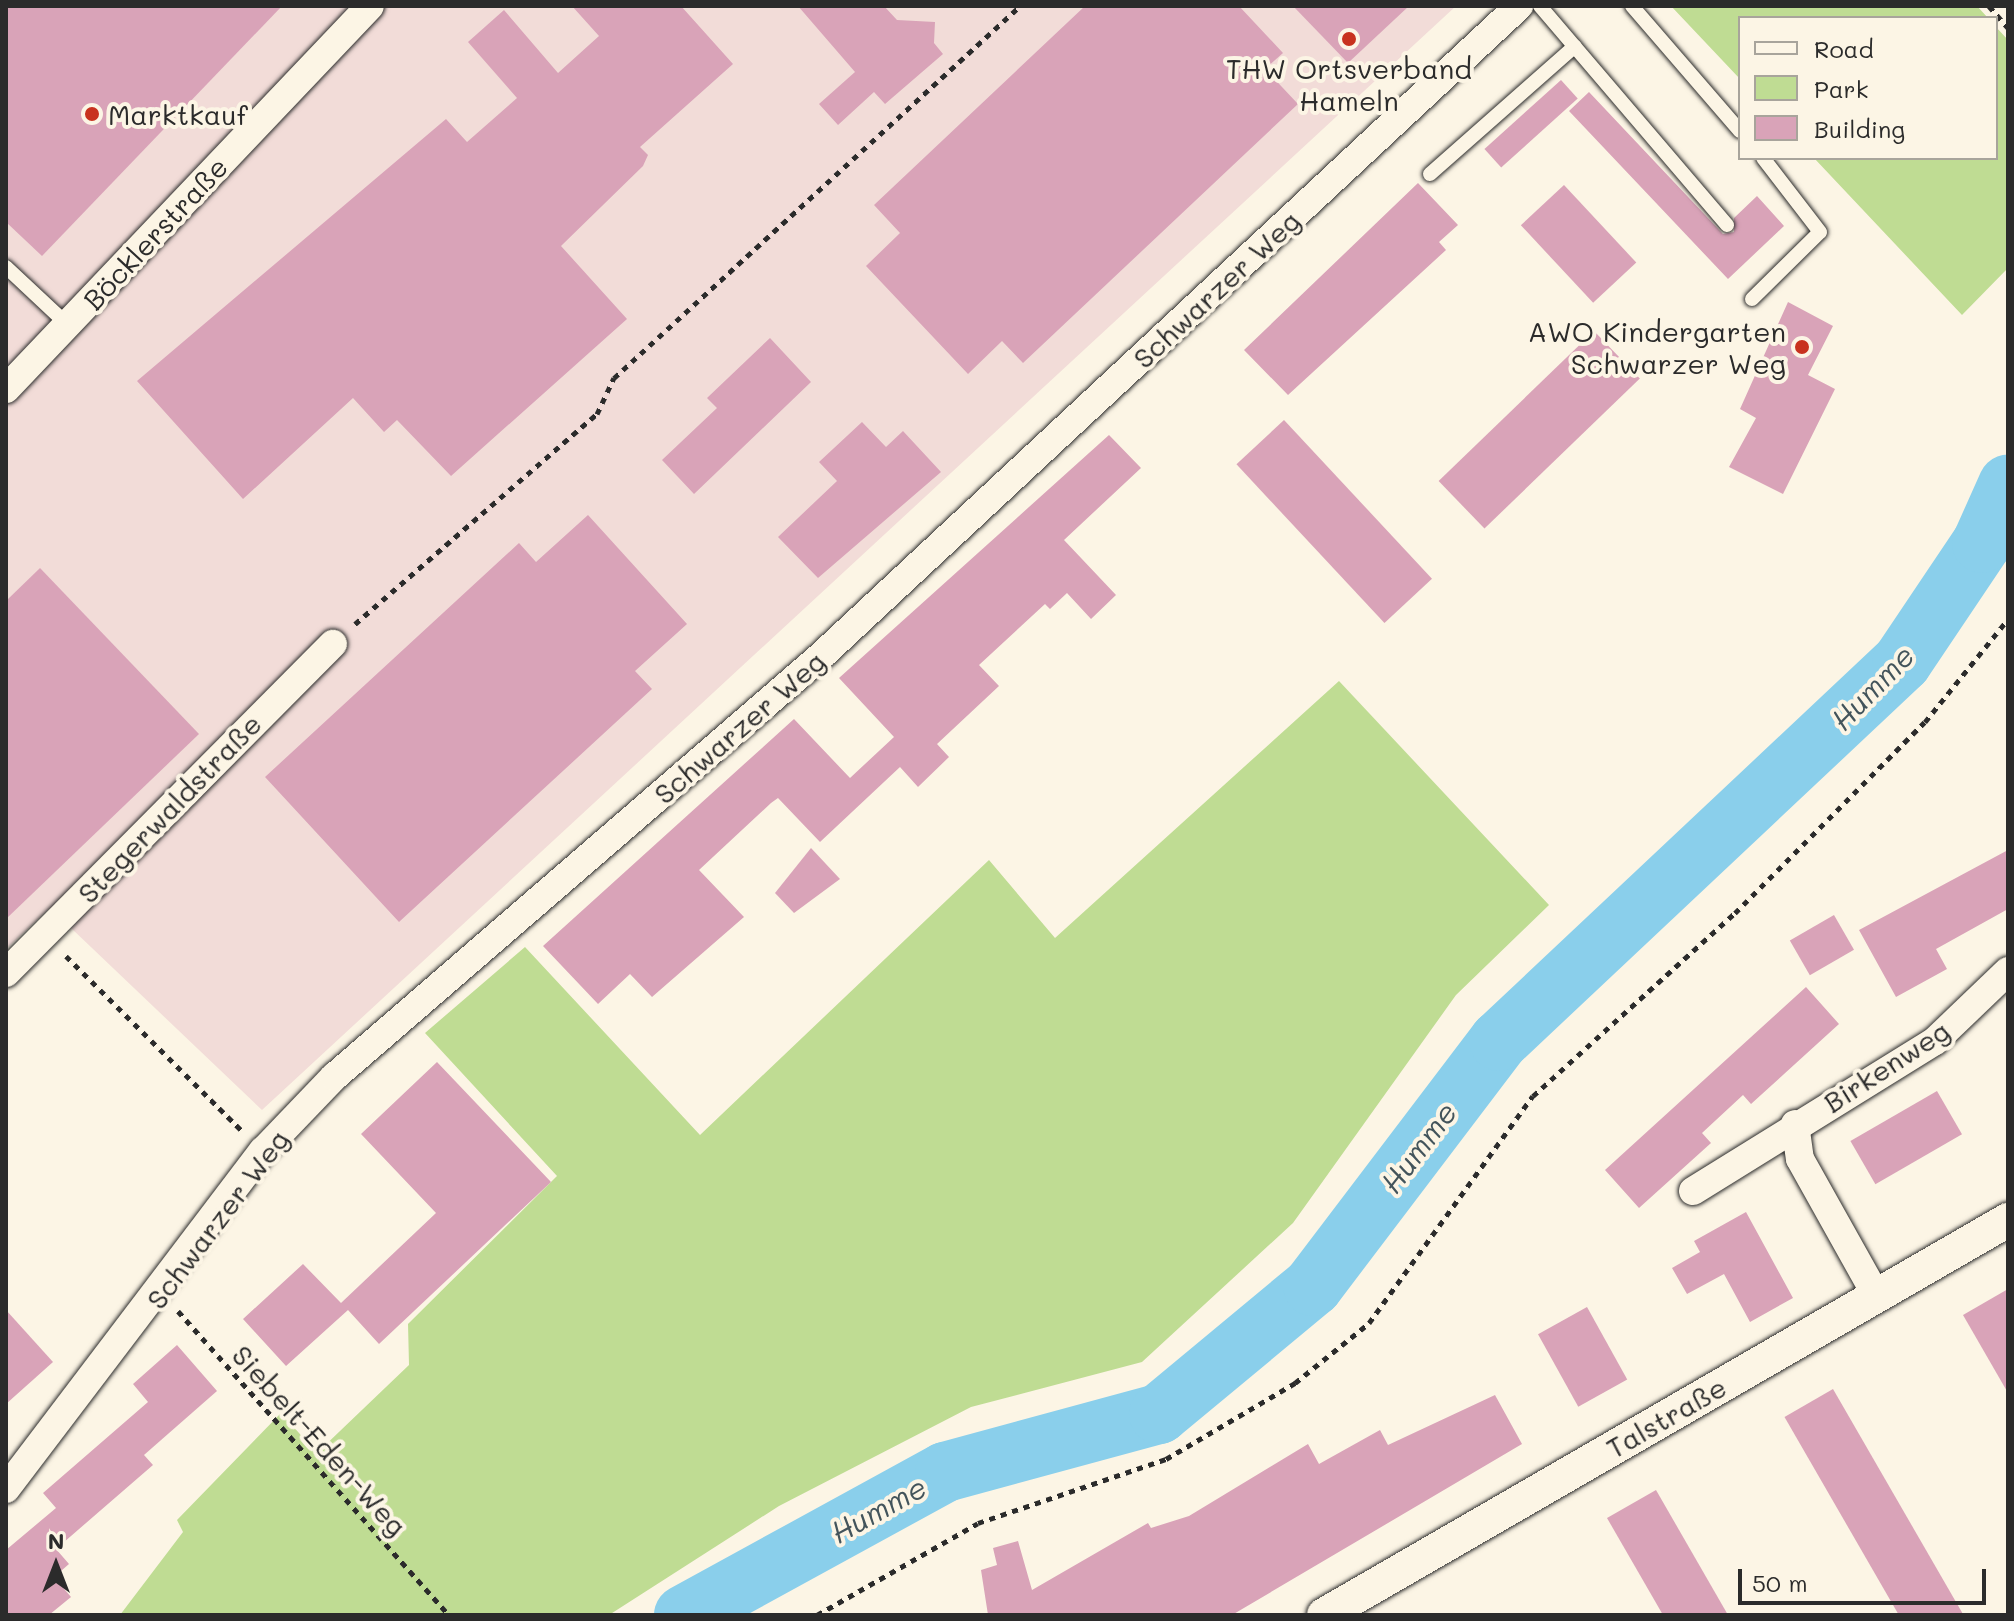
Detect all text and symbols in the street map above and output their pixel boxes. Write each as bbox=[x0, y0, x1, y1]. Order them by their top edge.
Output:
legend bbox=[1738, 16, 1998, 160]
marker: THW Ortsverband Hameln bbox=[1340, 30, 1358, 48]
text: Road bbox=[1814, 33, 1874, 64]
place label: THW Ortsverband Hameln bbox=[1226, 51, 1472, 117]
text: Park bbox=[1814, 73, 1868, 104]
place label: Marktkauf bbox=[108, 97, 248, 131]
marker: Marktkauf bbox=[83, 105, 101, 123]
text: Building bbox=[1814, 113, 1905, 144]
street label: Böcklerstraße bbox=[76, 150, 234, 316]
street label: Schwarzer Weg bbox=[1126, 203, 1306, 375]
place label: AWO Kindergarten Schwarzer Weg bbox=[1528, 314, 1786, 380]
marker: AWO Kindergarten Schwarzer Weg bbox=[1793, 338, 1811, 356]
water label: Humme bbox=[1823, 637, 1921, 737]
street label: Schwarzer Weg bbox=[647, 644, 831, 810]
street label: Stegerwaldstraße bbox=[70, 707, 268, 909]
street label: Birkenweg bbox=[1817, 1013, 1955, 1119]
water label: Humme bbox=[1372, 1095, 1464, 1199]
street label: Schwarzer Weg bbox=[139, 1123, 295, 1315]
street label: Siebelt-Eden-Weg bbox=[226, 1338, 414, 1542]
street label: Talstraße bbox=[1600, 1369, 1732, 1465]
water label: Humme bbox=[824, 1468, 932, 1550]
north arrow bbox=[16, 1525, 96, 1605]
text: N bbox=[48, 1526, 64, 1555]
scale bar bbox=[1742, 1553, 1990, 1603]
text: 50 m bbox=[1752, 1567, 1808, 1598]

